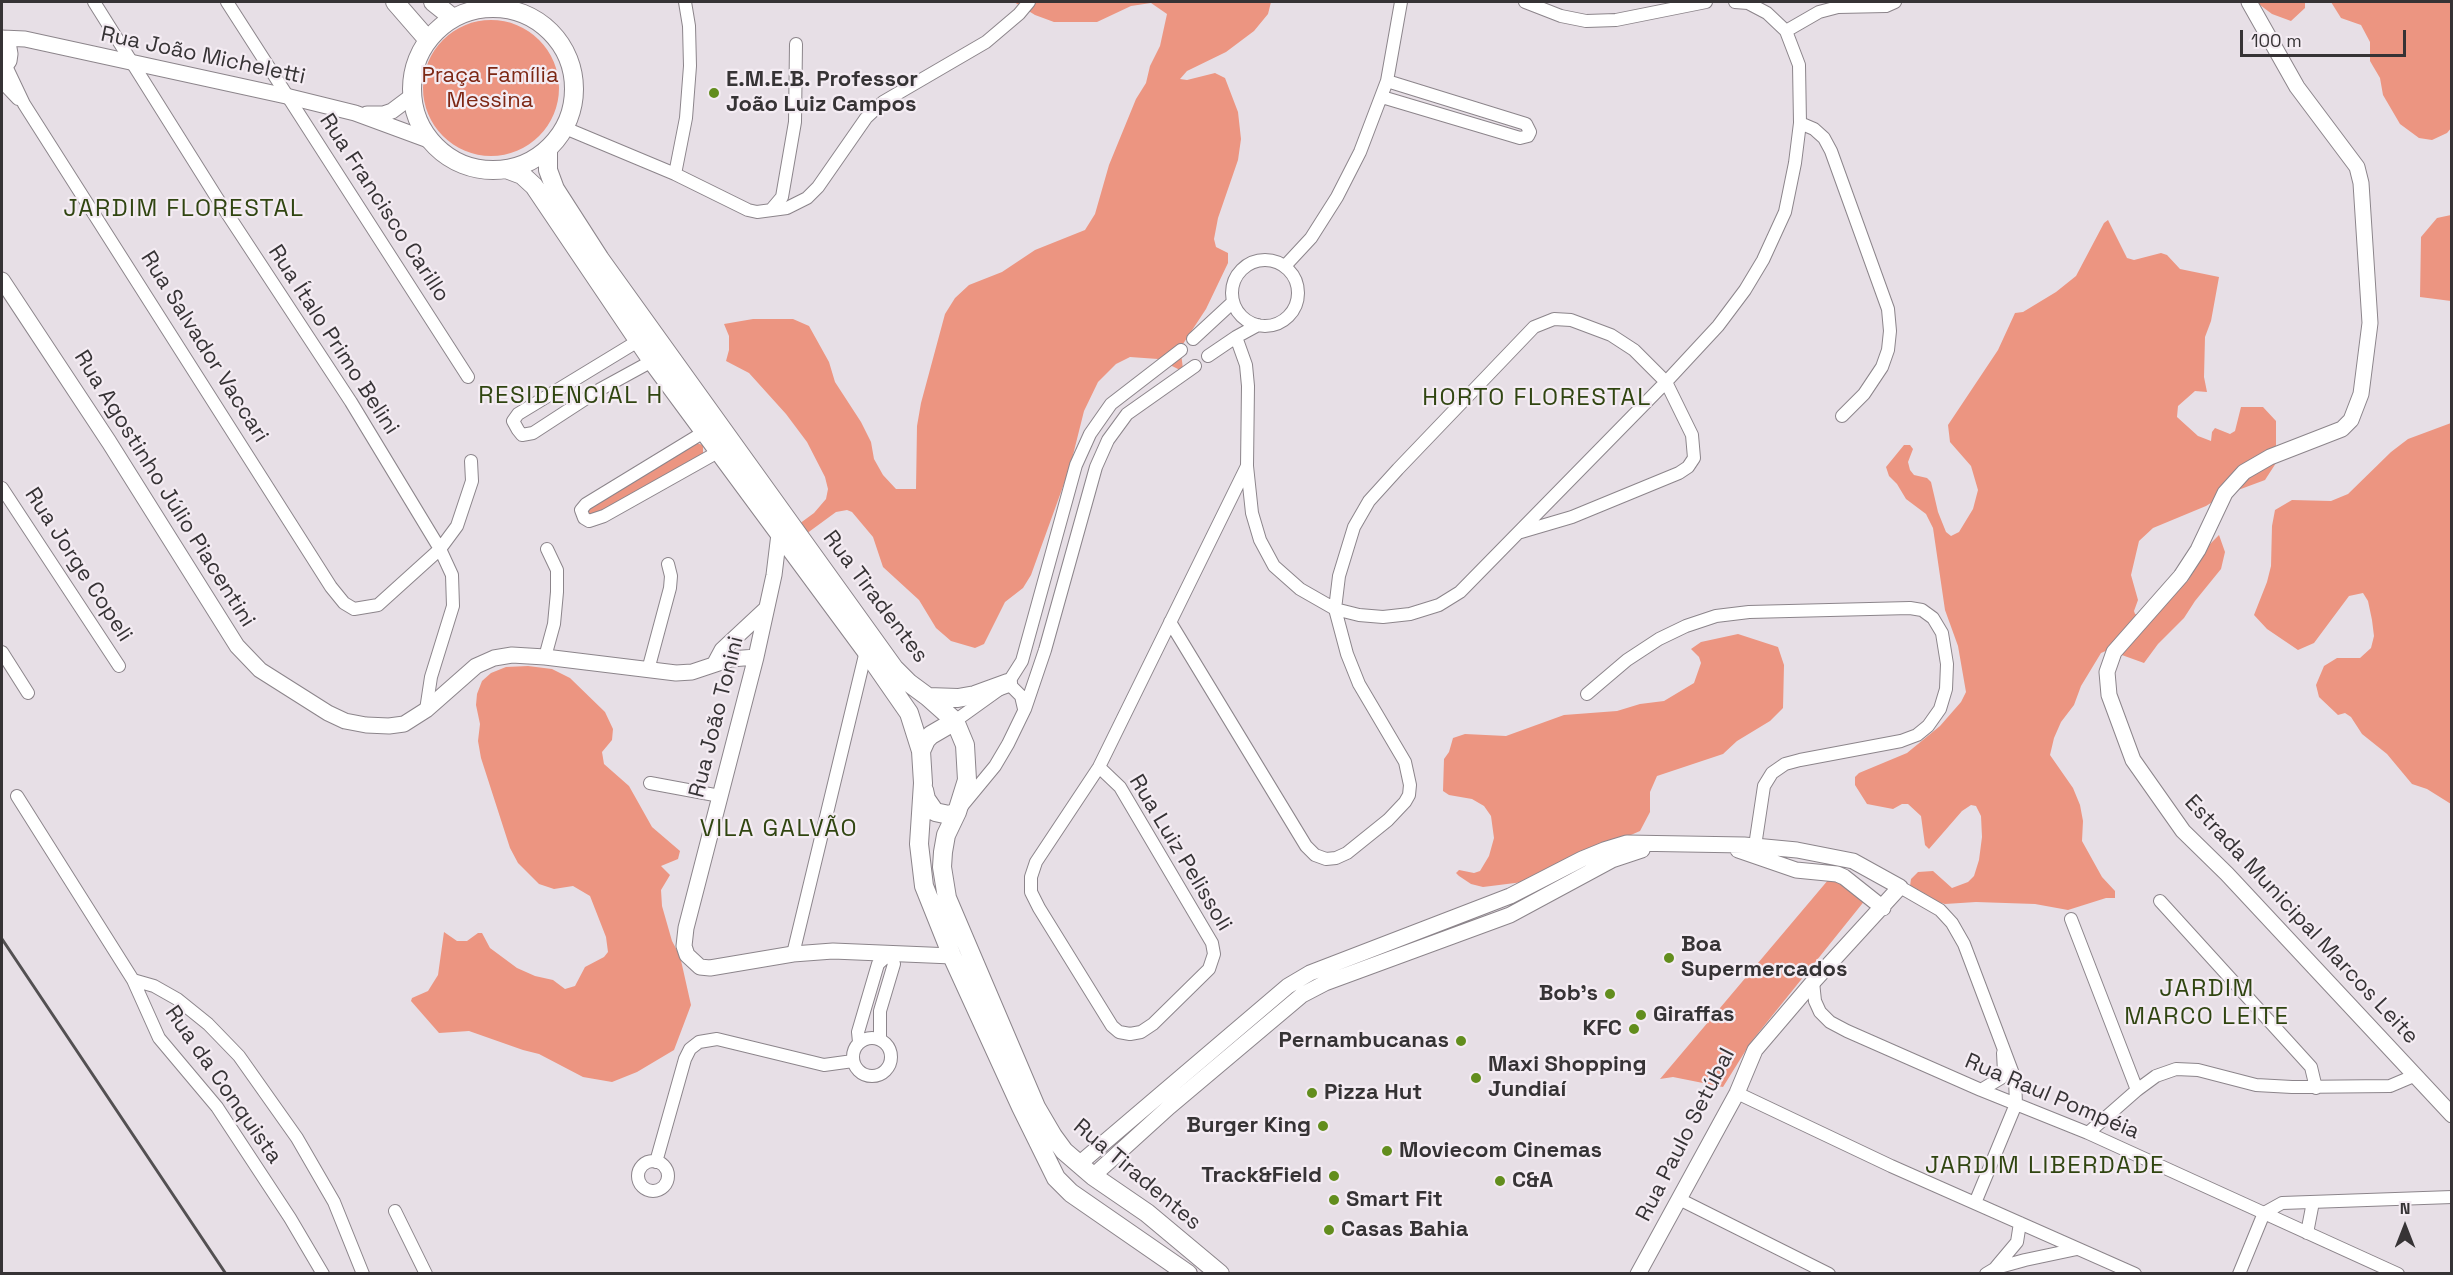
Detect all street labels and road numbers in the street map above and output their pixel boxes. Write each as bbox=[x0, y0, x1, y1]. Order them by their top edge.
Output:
street label: Rua João Micheletti bbox=[98, 21, 308, 91]
street label: Rua Francisco Carillo bbox=[313, 109, 455, 307]
street label: Rua Ítalo Primo Belini bbox=[262, 240, 404, 440]
street label: Rua Salvador Vaccari bbox=[134, 246, 274, 448]
street label: Rua Agostinho Júlio Piacentini bbox=[68, 346, 260, 632]
street label: Rua Jorge Copeli bbox=[18, 483, 138, 647]
street label: Rua Tiradentes bbox=[817, 526, 933, 668]
street label: Rua João Tonini bbox=[684, 634, 750, 800]
street label: Rua Luiz Pelissoli bbox=[1123, 770, 1237, 936]
street label: Estrada Municipal Marcos Leite bbox=[2178, 790, 2424, 1050]
street label: Rua da Conquista bbox=[159, 1001, 287, 1169]
street label: Rua Paulo Setúbal bbox=[1631, 1044, 1741, 1226]
street label: Rua Raul Pompéia bbox=[1961, 1048, 2143, 1146]
street label: Rua Tiradentes bbox=[1068, 1114, 1206, 1236]

